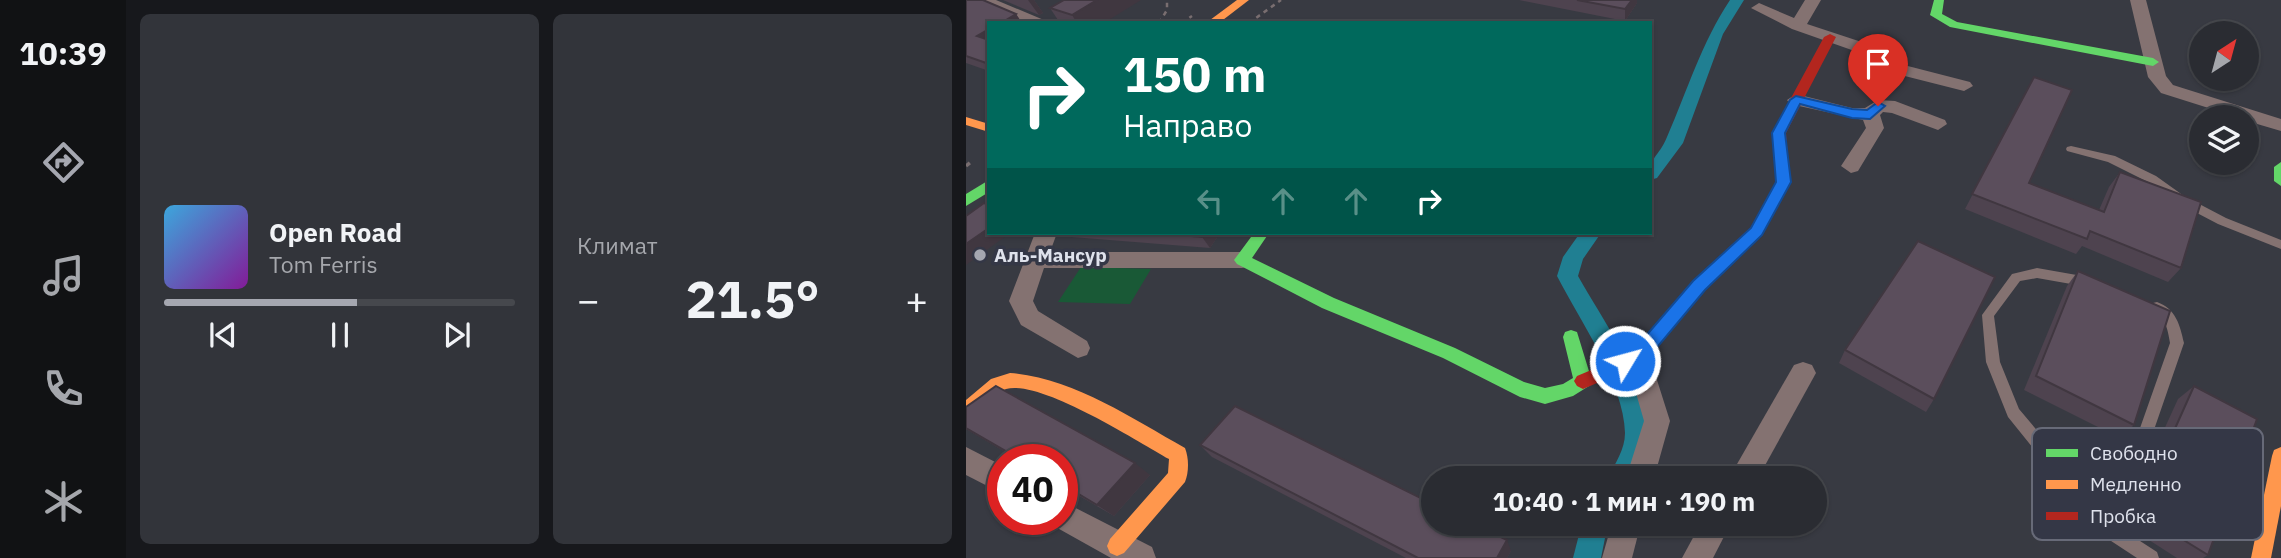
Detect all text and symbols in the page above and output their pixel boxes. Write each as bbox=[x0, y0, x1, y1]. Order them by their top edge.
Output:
north arrow bbox=[2189, 21, 2259, 91]
map controls bbox=[2189, 21, 2259, 175]
text: 10:39 bbox=[19, 32, 107, 74]
pin bbox=[1848, 34, 1908, 106]
text: 150 m bbox=[1123, 42, 1267, 105]
icon: arrive bbox=[1859, 45, 1897, 83]
icon: right bbox=[1008, 49, 1099, 140]
text: Направо bbox=[1123, 104, 1252, 146]
button: layers bbox=[2189, 105, 2259, 175]
icon: directions bbox=[39, 138, 88, 187]
icon: left bbox=[1191, 182, 1229, 220]
icon: ahead bbox=[1264, 182, 1302, 220]
icon: ahead bbox=[1337, 182, 1375, 220]
icon: right bbox=[1410, 182, 1448, 220]
text: Open Road bbox=[269, 215, 402, 249]
text: Климат bbox=[577, 230, 658, 260]
place label: Аль-Мансур bbox=[994, 243, 1107, 267]
marker: Аль-Мансур bbox=[972, 247, 988, 263]
text: Tom Ferris bbox=[269, 249, 378, 279]
icon: music bbox=[39, 251, 88, 300]
text: 21.5° bbox=[685, 265, 820, 332]
text: − bbox=[577, 275, 600, 324]
text: + bbox=[905, 275, 928, 324]
icon: previous bbox=[204, 316, 242, 354]
icon: pause bbox=[321, 316, 359, 354]
icon: next bbox=[438, 316, 476, 354]
position arrow bbox=[1588, 324, 1662, 398]
icon: phone bbox=[39, 364, 88, 413]
legend bbox=[2032, 428, 2263, 540]
text: Свободно bbox=[2090, 441, 2178, 465]
speed limit sign: 40 bbox=[987, 444, 1078, 535]
text: Медленно bbox=[2090, 472, 2181, 496]
icon: climate bbox=[39, 477, 88, 526]
text: 10:40 · 1 мин · 190 m bbox=[1493, 484, 1755, 518]
text: Пробка bbox=[2090, 504, 2156, 528]

